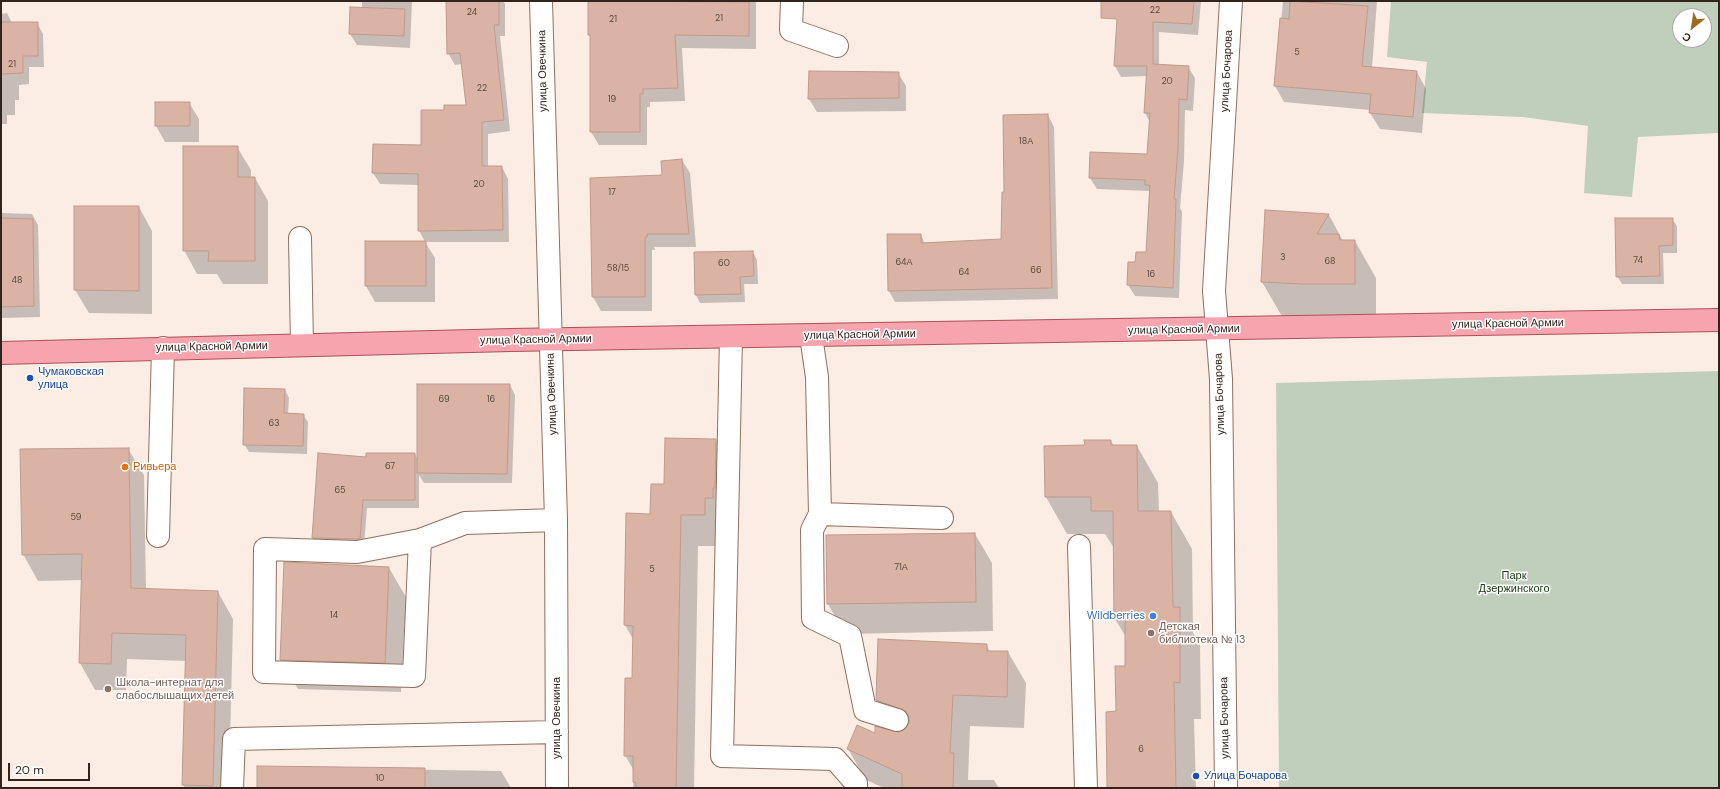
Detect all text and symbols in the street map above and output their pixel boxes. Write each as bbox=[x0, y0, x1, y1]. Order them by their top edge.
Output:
house number: 22 bbox=[1150, 6, 1160, 16]
house number: 24 bbox=[467, 8, 477, 18]
north arrow bbox=[1672, 8, 1712, 48]
house number: 21 bbox=[715, 14, 723, 24]
house number: 21 bbox=[609, 15, 617, 25]
text: С bbox=[1680, 29, 1693, 46]
street label: улица Овечкина bbox=[536, 30, 550, 112]
street label: улица Бочарова bbox=[1218, 30, 1236, 112]
house number: 5 bbox=[1294, 48, 1300, 58]
house number: 21 bbox=[8, 60, 16, 70]
house number: 20 bbox=[1161, 77, 1173, 87]
house number: 22 bbox=[477, 84, 487, 94]
house number: 19 bbox=[608, 95, 616, 105]
house number: 18А bbox=[1019, 137, 1033, 147]
house number: 20 bbox=[473, 180, 485, 190]
house number: 17 bbox=[608, 188, 616, 198]
house number: 3 bbox=[1280, 253, 1286, 263]
house number: 74 bbox=[1633, 256, 1643, 266]
house number: 68 bbox=[1324, 257, 1336, 267]
house number: 64А bbox=[895, 258, 913, 268]
house number: 60 bbox=[718, 259, 730, 269]
house number: 58/15 bbox=[607, 264, 629, 274]
house number: 66 bbox=[1030, 266, 1042, 276]
house number: 64 bbox=[958, 268, 970, 278]
house number: 16 bbox=[1147, 270, 1155, 280]
house number: 48 bbox=[12, 276, 22, 286]
street label: улица Красной Армии bbox=[1452, 316, 1564, 332]
street label: улица Красной Армии bbox=[1128, 322, 1240, 338]
street label: улица Красной Армии bbox=[804, 327, 916, 343]
street label: улица Красной Армии bbox=[480, 332, 592, 348]
street label: улица Красной Армии bbox=[156, 339, 268, 355]
street label: улица Овечкина bbox=[544, 353, 560, 435]
street label: улица Бочарова bbox=[1212, 353, 1228, 435]
place label: Чумаковская улица bbox=[38, 365, 104, 391]
marker: Чумаковская улица bbox=[25, 373, 35, 383]
house number: 69 bbox=[438, 395, 450, 405]
house number: 16 bbox=[487, 395, 495, 405]
house number: 63 bbox=[269, 419, 279, 429]
place label: Ривьера bbox=[133, 460, 176, 474]
marker: Ривьера bbox=[120, 462, 130, 472]
house number: 67 bbox=[385, 462, 395, 472]
house number: 65 bbox=[335, 486, 345, 496]
house number: 59 bbox=[71, 513, 81, 523]
house number: 71А bbox=[894, 563, 908, 573]
house number: 5 bbox=[649, 565, 655, 575]
park label: Парк Дзержинского bbox=[1479, 569, 1549, 595]
place label: Wildberries bbox=[1087, 609, 1145, 623]
house number: 14 bbox=[330, 611, 338, 621]
marker: Wildberries bbox=[1148, 611, 1158, 621]
place label: Детская библиотека № 13 bbox=[1159, 620, 1245, 646]
marker: Детская библиотека № 13 bbox=[1146, 628, 1156, 638]
place label: Школа-интернат для слабослышащих детей bbox=[116, 676, 234, 702]
street label: улица Овечкина bbox=[550, 677, 564, 759]
street label: улица Бочарова bbox=[1218, 677, 1232, 759]
marker: Школа-интернат для слабослышащих детей bbox=[103, 684, 113, 694]
house number: 6 bbox=[1138, 745, 1144, 755]
scale bar bbox=[10, 755, 92, 781]
text: 20 m bbox=[15, 762, 44, 778]
place label: Улица Бочарова bbox=[1204, 769, 1287, 783]
marker: Улица Бочарова bbox=[1191, 771, 1201, 781]
house number: 10 bbox=[376, 774, 384, 784]

